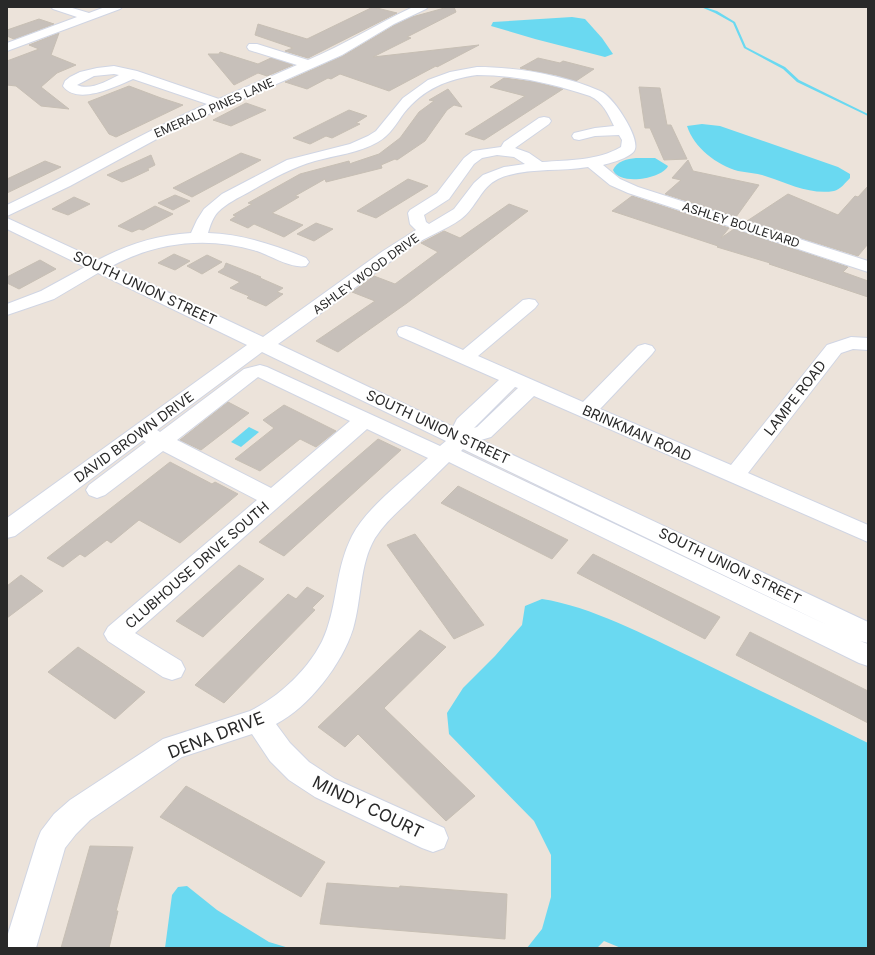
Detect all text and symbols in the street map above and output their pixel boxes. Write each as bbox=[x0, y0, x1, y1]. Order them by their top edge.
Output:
street label: EMERALD PINES LANE bbox=[152, 74, 276, 141]
street label: ASHLEY BOULEVARD bbox=[681, 198, 802, 251]
street label: ASHLEY WOOD DRIVE bbox=[310, 230, 422, 317]
street label: SOUTH UNION STREET bbox=[71, 247, 220, 328]
street label: LAMPE ROAD bbox=[760, 357, 829, 439]
street label: SOUTH UNION STREET bbox=[364, 386, 513, 467]
street label: DAVID BROWN DRIVE bbox=[71, 387, 197, 486]
street label: BRINKMAN ROAD bbox=[580, 401, 694, 464]
street label: CLUBHOUSE DRIVE SOUTH bbox=[121, 498, 272, 632]
street label: SOUTH UNION STREET bbox=[656, 524, 804, 607]
street label: DENA DRIVE bbox=[165, 707, 267, 763]
street label: MINDY COURT bbox=[309, 772, 427, 842]

